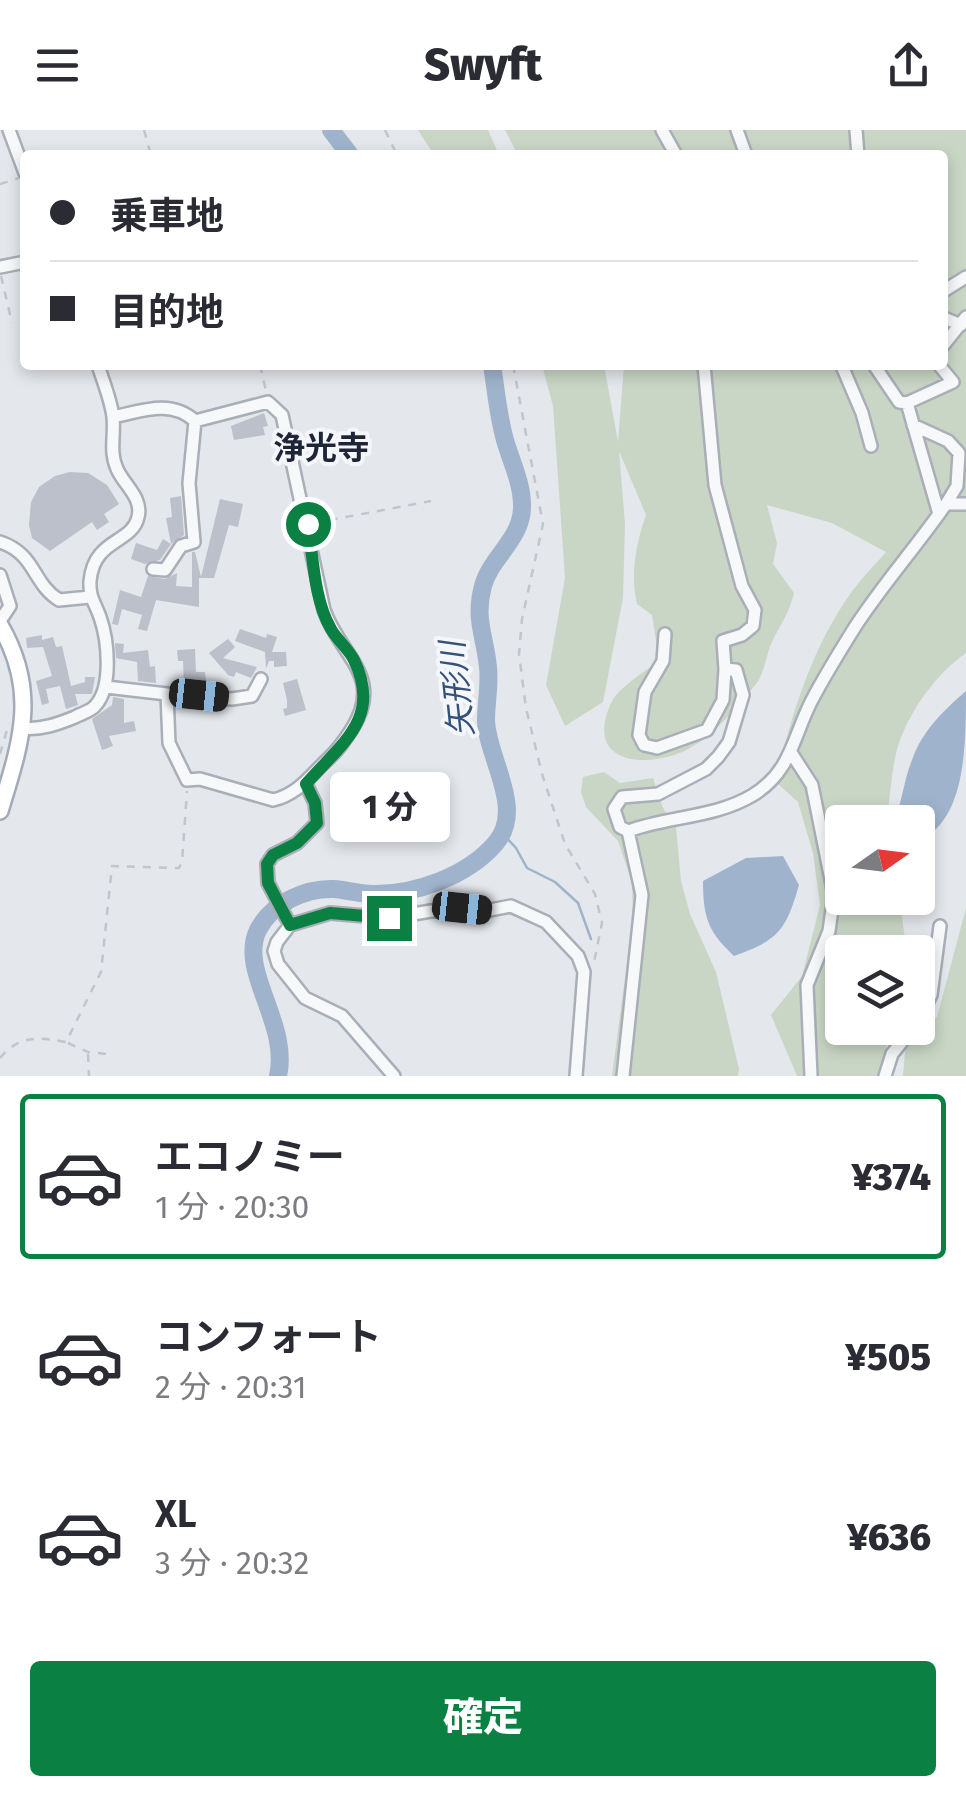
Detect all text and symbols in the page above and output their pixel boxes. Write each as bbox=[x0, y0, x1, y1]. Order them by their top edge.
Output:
icon: menu bbox=[30, 38, 85, 93]
text: Swyft bbox=[424, 38, 542, 92]
icon: share bbox=[881, 38, 936, 93]
text: 乗車地 bbox=[110, 193, 224, 239]
text: 目的地 bbox=[110, 289, 224, 335]
district label: 浄光寺 bbox=[273, 429, 369, 467]
route start bbox=[286, 502, 331, 547]
water label: 矢形川 bbox=[433, 636, 481, 739]
car bbox=[168, 677, 230, 713]
callout: 1 分 bbox=[329, 773, 449, 843]
text: 1 分 bbox=[363, 788, 417, 826]
north arrow bbox=[825, 805, 935, 915]
map controls bbox=[825, 805, 935, 1045]
car bbox=[431, 890, 493, 926]
route end bbox=[367, 896, 412, 941]
button: layers bbox=[825, 935, 935, 1045]
icon: car bbox=[35, 1132, 125, 1222]
text: エコノミー bbox=[155, 1134, 345, 1180]
text: ¥374 bbox=[851, 1154, 931, 1200]
text: 1 分 · 20:30 bbox=[155, 1188, 309, 1226]
icon: car bbox=[35, 1312, 125, 1402]
text: コンフォート bbox=[155, 1314, 382, 1360]
text: ¥505 bbox=[845, 1334, 931, 1380]
text: 2 分 · 20:31 bbox=[155, 1368, 307, 1406]
text: XL bbox=[155, 1491, 197, 1537]
icon: car bbox=[35, 1492, 125, 1582]
text: ¥636 bbox=[847, 1514, 931, 1560]
text: 3 分 · 20:32 bbox=[155, 1544, 309, 1582]
button: 確定 bbox=[30, 1661, 936, 1776]

